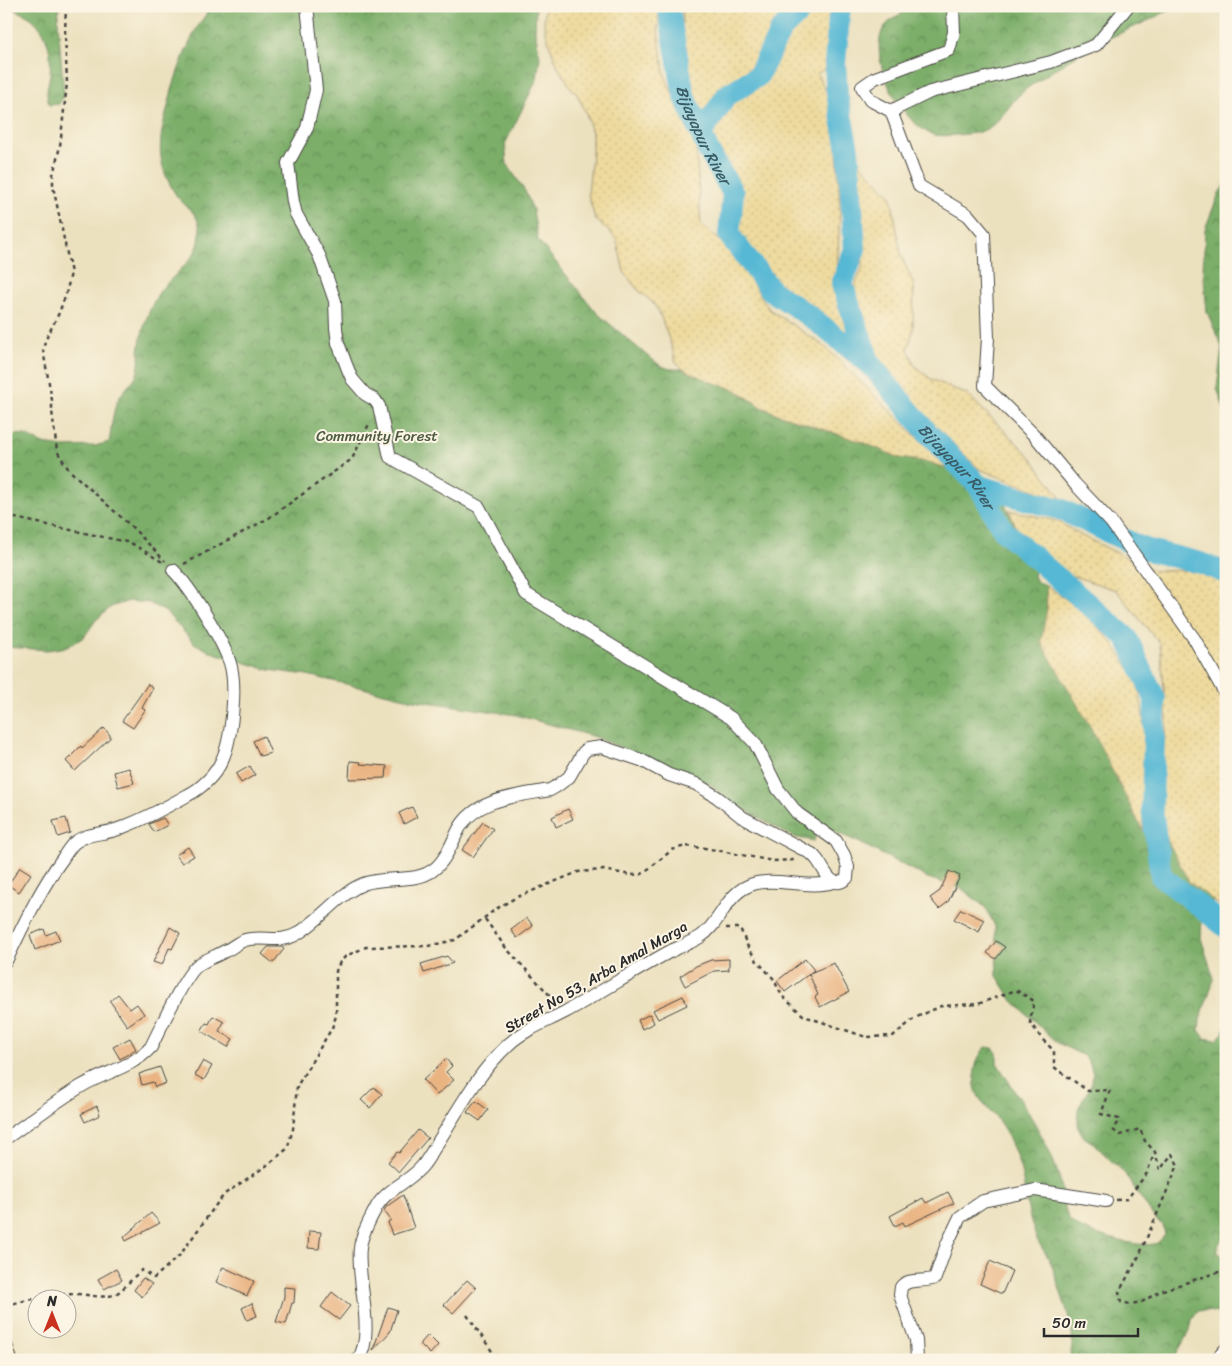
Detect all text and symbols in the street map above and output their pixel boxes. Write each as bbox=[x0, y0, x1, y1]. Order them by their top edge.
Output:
water label: Bijayapur River bbox=[668, 83, 741, 193]
water label: Bijayapur River bbox=[911, 417, 1005, 517]
park label: Community Forest bbox=[316, 423, 438, 449]
street label: Street No 53, Arba Amal Marga bbox=[499, 914, 693, 1040]
north arrow bbox=[28, 1288, 78, 1338]
text: N bbox=[46, 1289, 57, 1314]
scale bar bbox=[1044, 1306, 1138, 1338]
text: 50 m bbox=[1052, 1310, 1087, 1336]

